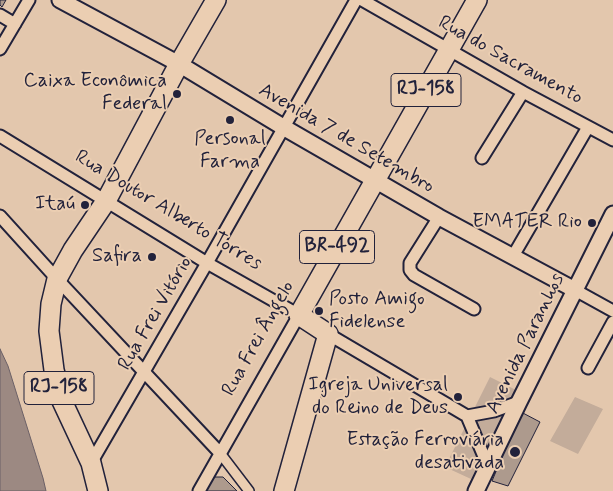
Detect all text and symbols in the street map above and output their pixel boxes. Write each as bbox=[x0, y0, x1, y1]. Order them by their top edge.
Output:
street label: Rua do Sacramento bbox=[433, 11, 587, 111]
place label: Caixa Econômica Federal bbox=[24, 70, 167, 117]
road number: RJ-158 bbox=[391, 74, 461, 106]
street label: Avenida 7 de Setembro bbox=[254, 79, 438, 199]
marker: Caixa Econômica Federal bbox=[171, 88, 183, 100]
marker: Personal Farma bbox=[224, 114, 236, 126]
place label: Personal Farma bbox=[194, 128, 266, 175]
street label: Rua Doutor Alberto Torres bbox=[70, 146, 266, 276]
place label: Itaú bbox=[35, 193, 75, 217]
marker: Itaú bbox=[79, 199, 91, 211]
place label: EMATER Rio bbox=[472, 211, 582, 235]
marker: EMATER Rio bbox=[586, 217, 598, 229]
road number: BR-492 bbox=[300, 230, 374, 264]
place label: Safira bbox=[92, 245, 142, 269]
marker: Safira bbox=[146, 251, 158, 263]
street label: Rua Frei Vitório bbox=[114, 253, 198, 375]
street label: Avenida Paranhos bbox=[482, 270, 570, 418]
street label: Rua Frei Ângelo bbox=[217, 277, 301, 401]
place label: Posto Amigo Fidelense bbox=[329, 288, 425, 335]
marker: Posto Amigo Fidelense bbox=[313, 305, 325, 317]
road number: RJ-158 bbox=[24, 372, 94, 404]
place label: Igreja Universal do Reino de Deus bbox=[308, 374, 448, 421]
marker: Igreja Universal do Reino de Deus bbox=[452, 391, 464, 403]
place label: Estação Ferroviária desativada bbox=[346, 429, 504, 476]
marker: Estação Ferroviária desativada bbox=[508, 445, 522, 459]

